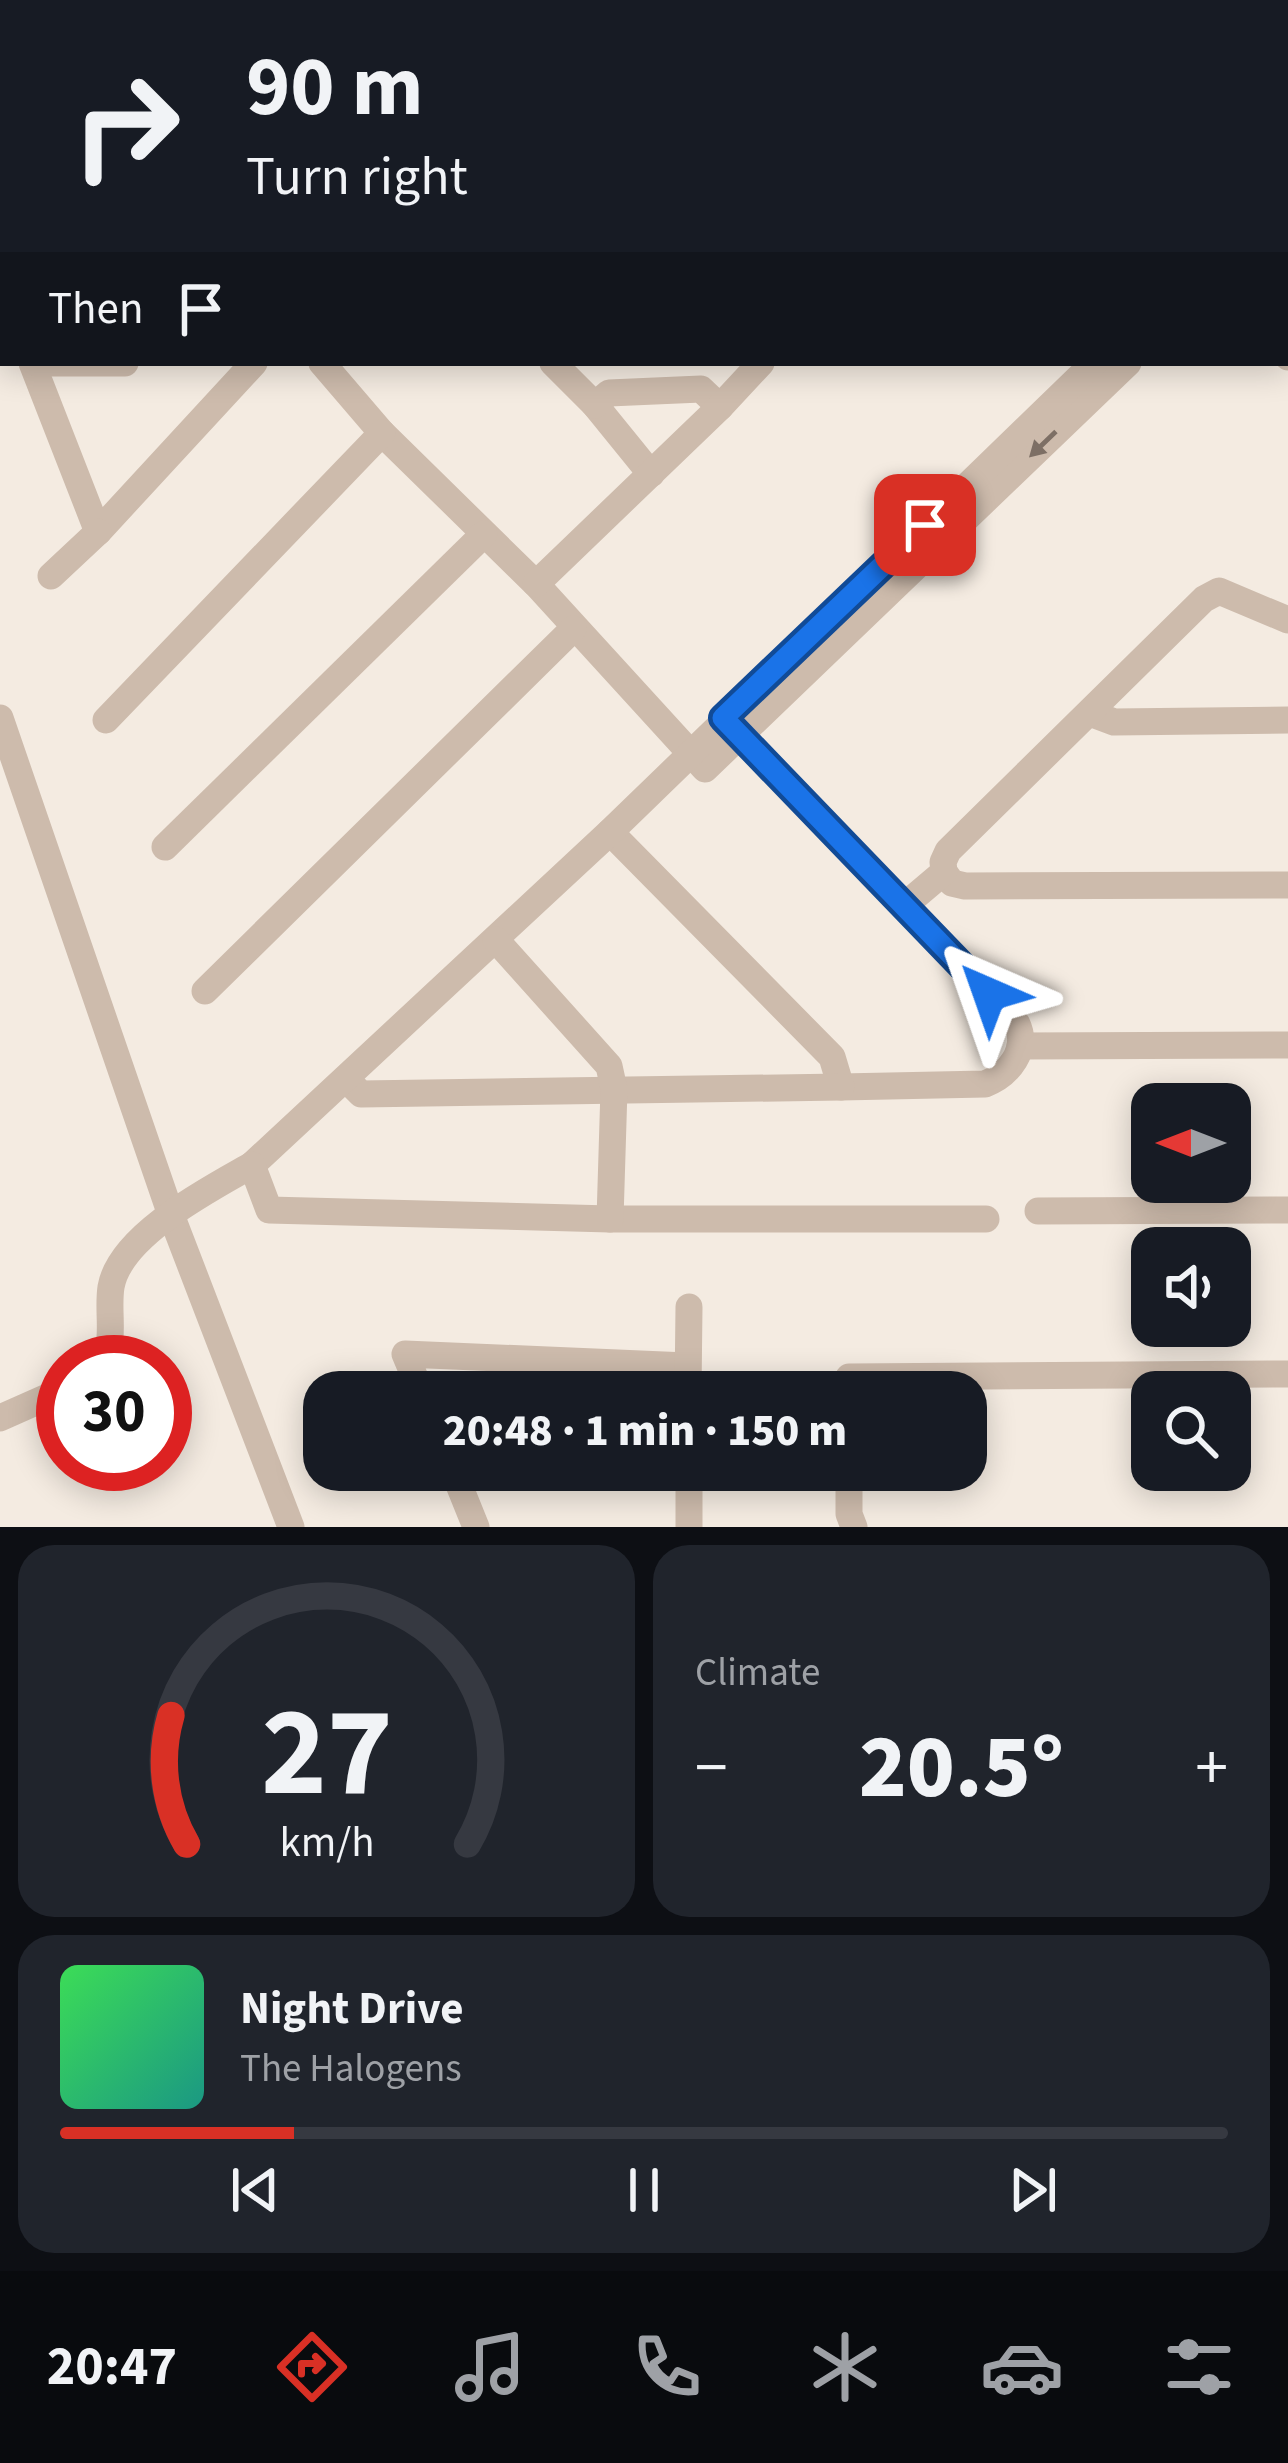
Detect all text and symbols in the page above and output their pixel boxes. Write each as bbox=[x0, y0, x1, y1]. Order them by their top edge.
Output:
text: 90 m bbox=[246, 28, 424, 148]
icon: right bbox=[48, 48, 204, 204]
text: Turn right bbox=[246, 139, 468, 216]
icon: arrive bbox=[168, 276, 234, 342]
text: Then bbox=[48, 277, 144, 341]
one-way arrow bbox=[1029, 430, 1057, 458]
pin bbox=[874, 474, 976, 576]
icon: arrive bbox=[892, 492, 958, 558]
position arrow bbox=[926, 931, 1052, 1057]
north arrow bbox=[1131, 1083, 1251, 1203]
map controls bbox=[1131, 1083, 1251, 1491]
button: sound bbox=[1131, 1227, 1251, 1347]
speed limit sign: 30 bbox=[36, 1335, 192, 1491]
button: search bbox=[1131, 1371, 1251, 1491]
text: 20:48 · 1 min · 150 m bbox=[443, 1399, 847, 1463]
text: Climate bbox=[695, 1645, 820, 1701]
text: 27 bbox=[261, 1665, 392, 1843]
text: 20.5° bbox=[859, 1704, 1064, 1832]
text: − bbox=[695, 1721, 728, 1815]
text: + bbox=[1195, 1721, 1228, 1815]
text: km/h bbox=[279, 1812, 374, 1873]
text: Night Drive bbox=[240, 1977, 464, 2041]
text: The Halogens bbox=[240, 2041, 462, 2097]
icon: previous bbox=[222, 2157, 288, 2223]
icon: pause bbox=[611, 2157, 677, 2223]
icon: next bbox=[1000, 2157, 1066, 2223]
icon: directions bbox=[270, 2325, 354, 2409]
icon: music bbox=[448, 2325, 532, 2409]
icon: phone bbox=[625, 2325, 709, 2409]
icon: climate bbox=[803, 2325, 887, 2409]
icon: car bbox=[980, 2325, 1064, 2409]
icon: filters bbox=[1157, 2325, 1241, 2409]
text: 20:47 bbox=[47, 2329, 177, 2406]

